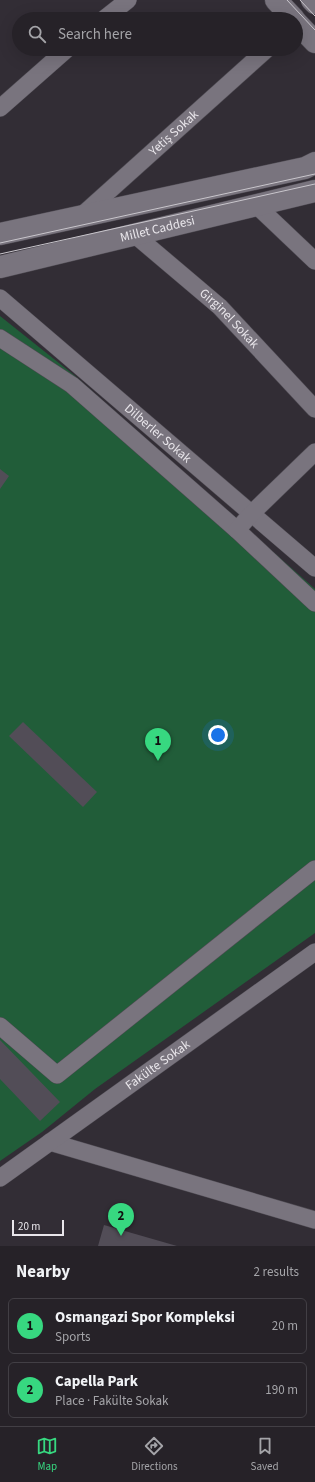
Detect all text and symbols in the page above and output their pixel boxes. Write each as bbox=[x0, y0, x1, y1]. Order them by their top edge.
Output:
search box bbox=[12, 12, 303, 56]
icon: search bbox=[26, 23, 48, 45]
text: Search here bbox=[58, 24, 132, 45]
street label: Yetiş Sokak bbox=[144, 105, 203, 161]
street label: Millet Caddesi bbox=[118, 211, 197, 247]
street label: Girginel Sokak bbox=[195, 284, 264, 353]
street label: Dilberler Sokak bbox=[121, 400, 196, 468]
your location bbox=[208, 725, 228, 745]
pin: 1 bbox=[145, 728, 171, 761]
street label: Fakülte Sokak bbox=[122, 1035, 194, 1094]
pin: 2 bbox=[108, 1203, 134, 1236]
scale bar bbox=[12, 1218, 64, 1237]
text: 20 m bbox=[18, 1219, 40, 1234]
text: Nearby bbox=[16, 1260, 70, 1284]
text: 2 results bbox=[254, 1263, 299, 1281]
text: Osmangazi Spor Kompleksi bbox=[55, 1307, 235, 1328]
text: 1 bbox=[27, 1317, 33, 1335]
text: 20 m bbox=[272, 1317, 298, 1335]
text: Sports bbox=[55, 1328, 90, 1346]
text: Capella Park bbox=[55, 1371, 138, 1392]
text: 2 bbox=[27, 1381, 33, 1399]
text: 190 m bbox=[265, 1381, 298, 1399]
text: Place · Fakülte Sokak bbox=[55, 1392, 169, 1410]
tab: Map bbox=[36, 1435, 58, 1474]
tab: Directions bbox=[131, 1435, 178, 1474]
tab: Saved bbox=[251, 1435, 279, 1474]

